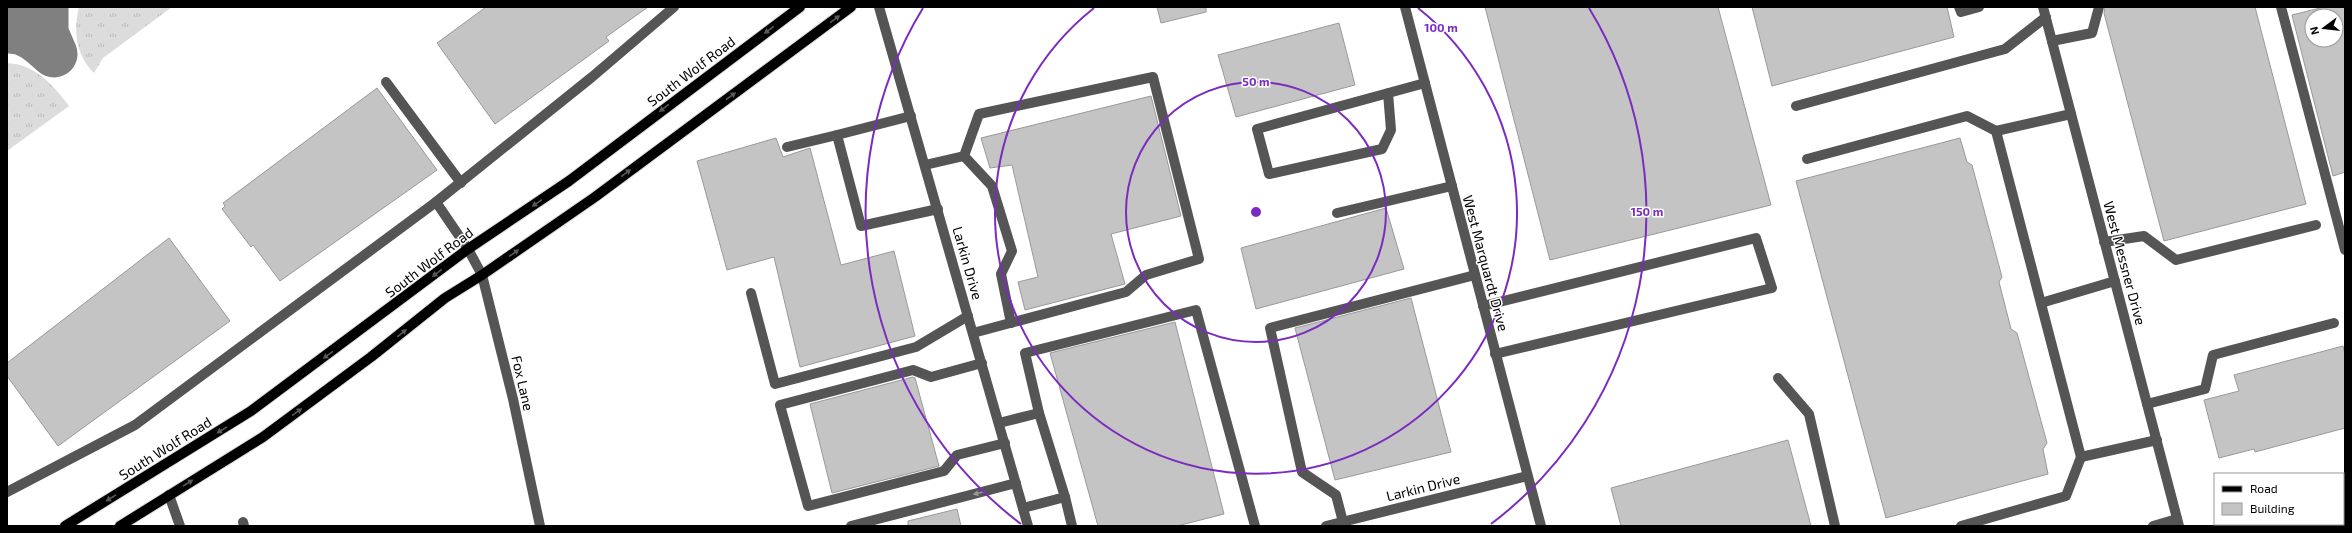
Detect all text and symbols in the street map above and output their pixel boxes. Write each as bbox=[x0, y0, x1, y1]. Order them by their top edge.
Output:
north arrow bbox=[2304, 8, 2344, 48]
one-way arrow bbox=[830, 15, 841, 23]
text: 100 m bbox=[1424, 20, 1458, 34]
text: N bbox=[2307, 25, 2321, 36]
one-way arrow bbox=[764, 26, 774, 34]
street label: South Wolf Road bbox=[644, 32, 738, 110]
text: 50 m bbox=[1242, 74, 1270, 88]
one-way arrow bbox=[725, 92, 736, 100]
one-way arrow bbox=[659, 103, 670, 112]
one-way arrow bbox=[621, 170, 631, 178]
street label: West Marquardt Drive bbox=[1460, 193, 1512, 333]
one-way arrow bbox=[531, 199, 543, 206]
street label: West Messner Drive bbox=[2100, 199, 2150, 327]
text: 150 m bbox=[1631, 204, 1663, 218]
centre of rings bbox=[1249, 205, 1263, 219]
street label: South Wolf Road bbox=[382, 223, 476, 301]
street label: Larkin Drive bbox=[949, 224, 987, 302]
one-way arrow bbox=[509, 249, 519, 257]
one-way arrow bbox=[432, 269, 443, 277]
one-way arrow bbox=[396, 328, 407, 337]
one-way arrow bbox=[323, 351, 333, 359]
street label: Fox Lane bbox=[508, 354, 538, 412]
one-way arrow bbox=[292, 408, 302, 416]
street label: South Wolf Road bbox=[116, 413, 214, 483]
one-way arrow bbox=[216, 426, 227, 433]
street label: Larkin Drive bbox=[1384, 470, 1462, 504]
legend bbox=[2214, 473, 2344, 525]
one-way arrow bbox=[182, 480, 194, 487]
text: Road bbox=[2250, 481, 2278, 495]
one-way arrow bbox=[972, 490, 984, 496]
one-way arrow bbox=[105, 495, 117, 502]
text: Building bbox=[2250, 501, 2295, 515]

